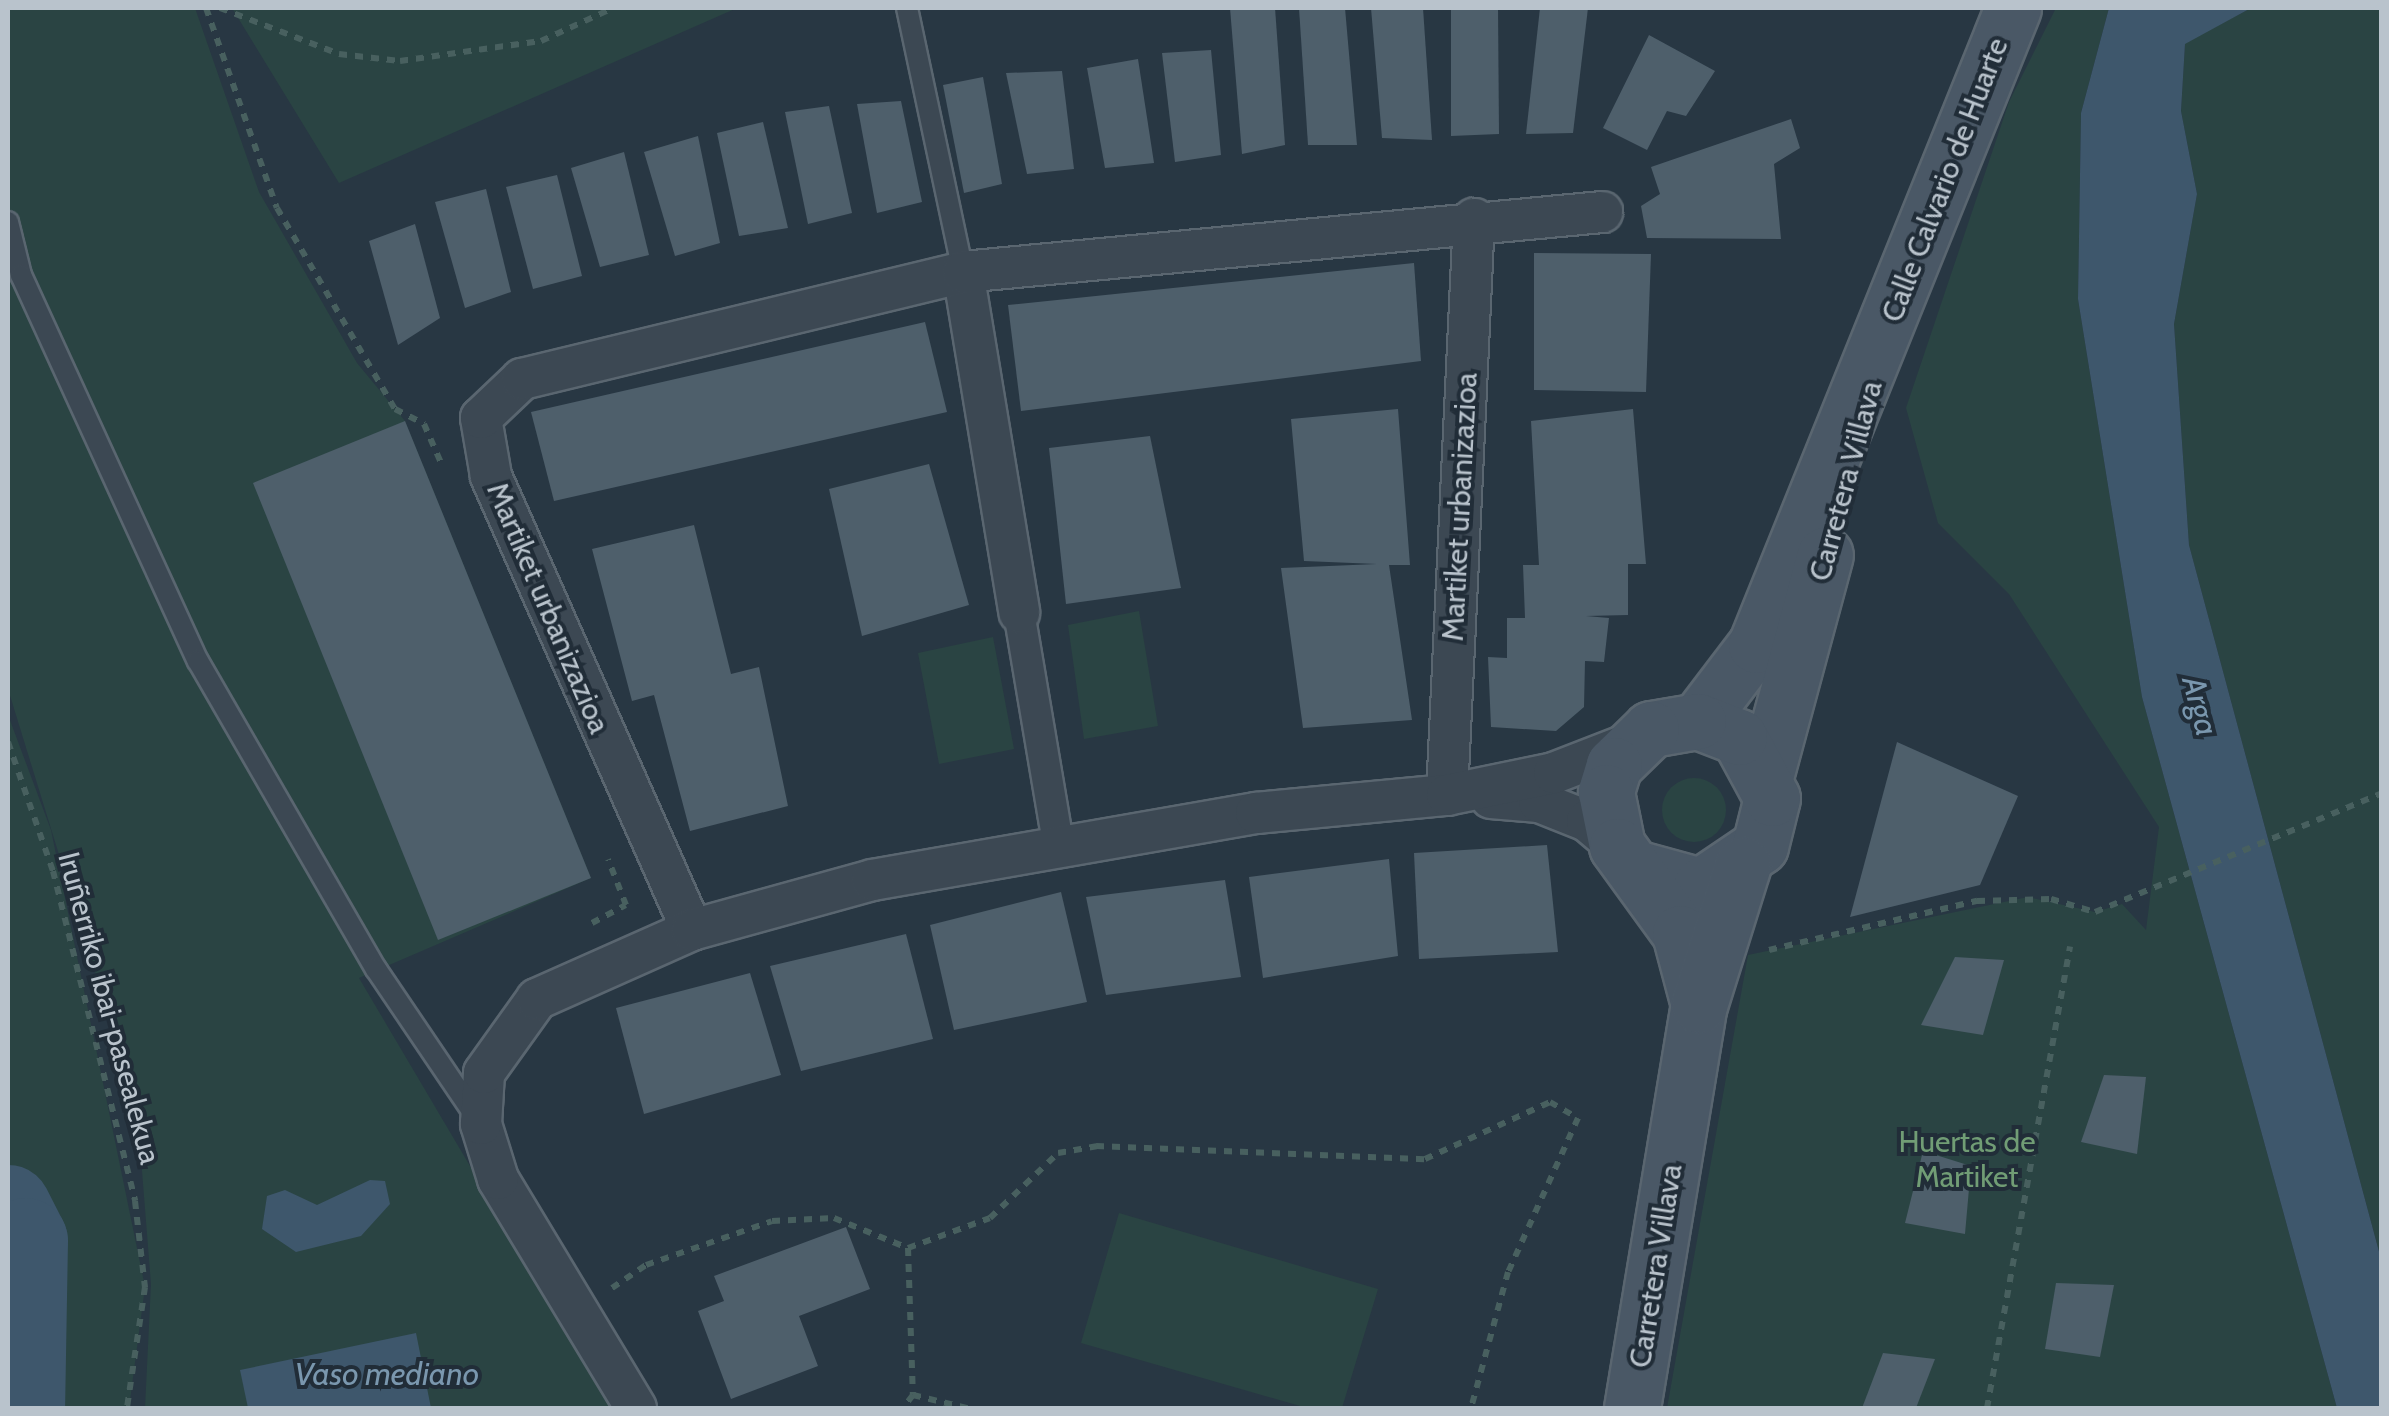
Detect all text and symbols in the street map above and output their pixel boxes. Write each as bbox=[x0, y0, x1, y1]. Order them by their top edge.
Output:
street label: Calle Calvario de Huarte bbox=[1874, 33, 2016, 327]
street label: Martiket urbanizazioa bbox=[1435, 372, 1485, 642]
street label: Carretera Villava bbox=[1802, 377, 1890, 585]
street label: Martiket urbanizazioa bbox=[479, 477, 617, 739]
water label: Arga bbox=[2174, 672, 2226, 740]
street label: Iruñerriko ibai-pasealekua bbox=[50, 848, 168, 1168]
park label: Huertas de Martiket bbox=[1898, 1124, 2036, 1194]
street label: Carretera Villava bbox=[1622, 1162, 1690, 1370]
water label: Vaso mediano bbox=[295, 1355, 479, 1393]

